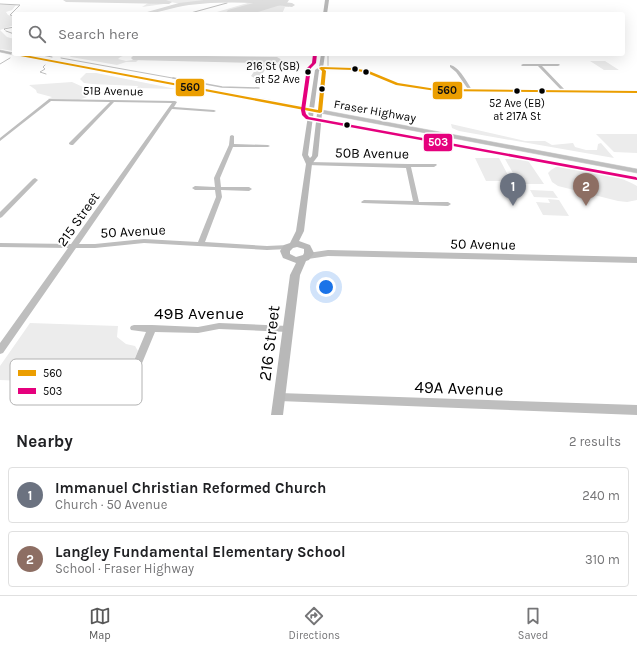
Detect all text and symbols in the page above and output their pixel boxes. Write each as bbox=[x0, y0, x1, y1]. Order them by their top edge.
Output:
search box bbox=[12, 12, 625, 56]
icon: search bbox=[26, 23, 48, 45]
text: Search here bbox=[58, 25, 139, 43]
place label: 216 St (SB) at 52 Ave bbox=[246, 60, 300, 86]
unlabelled marker bbox=[350, 64, 360, 74]
marker: 216 St (SB) at 52 Ave bbox=[303, 67, 313, 77]
unlabelled marker bbox=[361, 67, 371, 77]
line badge: 560 bbox=[175, 78, 205, 97]
text: 560 bbox=[180, 81, 200, 94]
line badge: 560 bbox=[432, 81, 463, 100]
street label: 51B Avenue bbox=[83, 83, 143, 99]
unlabelled marker bbox=[317, 84, 327, 94]
text: 560 bbox=[437, 84, 457, 97]
marker: 52 Ave (EB) at 217A St bbox=[512, 86, 522, 96]
unlabelled marker bbox=[537, 86, 547, 96]
street label: Fraser Highway bbox=[333, 97, 418, 125]
place label: 52 Ave (EB) at 217A St bbox=[489, 97, 545, 123]
unlabelled marker bbox=[342, 120, 352, 130]
line badge: 503 bbox=[423, 133, 453, 152]
text: 503 bbox=[428, 136, 448, 149]
street label: 50B Avenue bbox=[335, 144, 409, 163]
pin: 1 bbox=[500, 173, 526, 206]
pin: 2 bbox=[573, 173, 599, 206]
street label: 215 Street bbox=[54, 189, 103, 250]
street label: 50 Avenue bbox=[100, 221, 166, 242]
street label: 50 Avenue bbox=[450, 235, 516, 254]
your location bbox=[316, 277, 336, 297]
street label: 49B Avenue bbox=[154, 303, 244, 323]
street label: 216 Street bbox=[254, 304, 284, 382]
legend bbox=[10, 359, 142, 405]
text: 560 bbox=[43, 367, 62, 380]
street label: 49A Avenue bbox=[414, 376, 504, 400]
text: 503 bbox=[43, 385, 62, 398]
text: Nearby bbox=[16, 431, 73, 451]
text: 2 results bbox=[569, 434, 621, 449]
text: Immanuel Christian Reformed Church bbox=[55, 479, 326, 497]
text: 1 bbox=[28, 488, 32, 503]
text: 240 m bbox=[582, 488, 620, 503]
text: Church · 50 Avenue bbox=[55, 497, 167, 512]
text: Langley Fundamental Elementary School bbox=[55, 543, 345, 561]
text: 2 bbox=[26, 552, 34, 567]
text: 310 m bbox=[585, 552, 620, 567]
text: School · Fraser Highway bbox=[55, 561, 194, 576]
tab: Map bbox=[89, 605, 111, 642]
tab: Directions bbox=[288, 605, 340, 642]
tab: Saved bbox=[518, 605, 548, 642]

